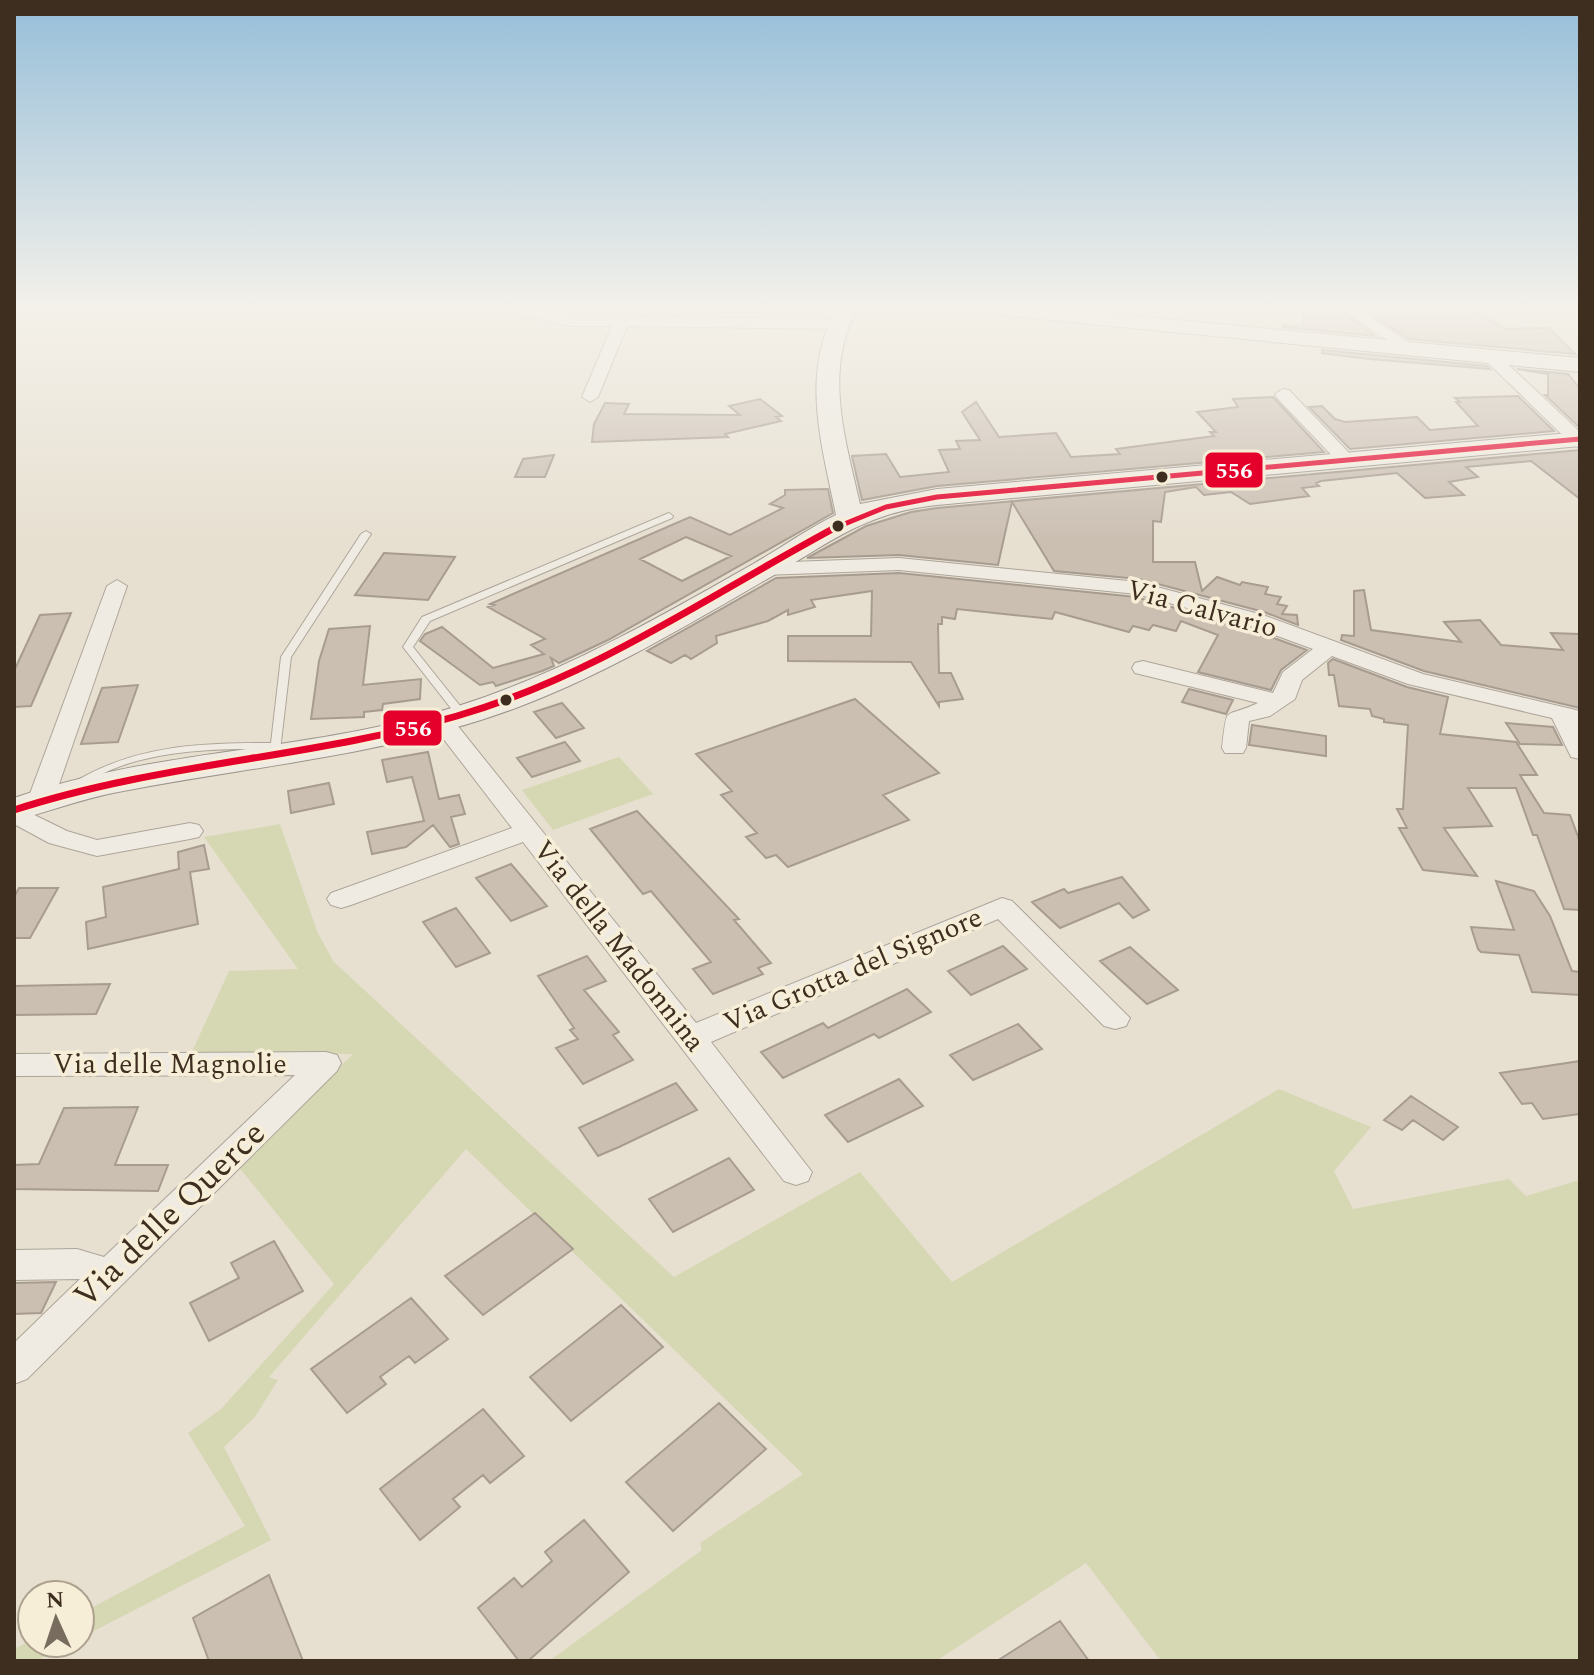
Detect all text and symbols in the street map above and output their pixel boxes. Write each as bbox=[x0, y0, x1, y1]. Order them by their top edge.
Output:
line badge: 556 bbox=[1204, 451, 1264, 489]
text: 556 bbox=[1215, 455, 1253, 488]
unlabelled marker bbox=[1154, 469, 1170, 485]
unlabelled marker bbox=[830, 518, 846, 534]
street label: Via Calvario bbox=[1122, 568, 1282, 650]
unlabelled marker bbox=[498, 692, 514, 708]
line badge: 556 bbox=[382, 709, 443, 747]
text: 556 bbox=[394, 713, 432, 746]
street label: Via della Madonnina bbox=[522, 831, 716, 1061]
street label: Via Grotta del Signore bbox=[717, 896, 989, 1044]
street label: Via delle Magnolie bbox=[53, 1043, 287, 1086]
street label: Via delle Querce bbox=[62, 1109, 278, 1321]
north arrow bbox=[16, 1579, 96, 1659]
text: N bbox=[45, 1584, 65, 1617]

